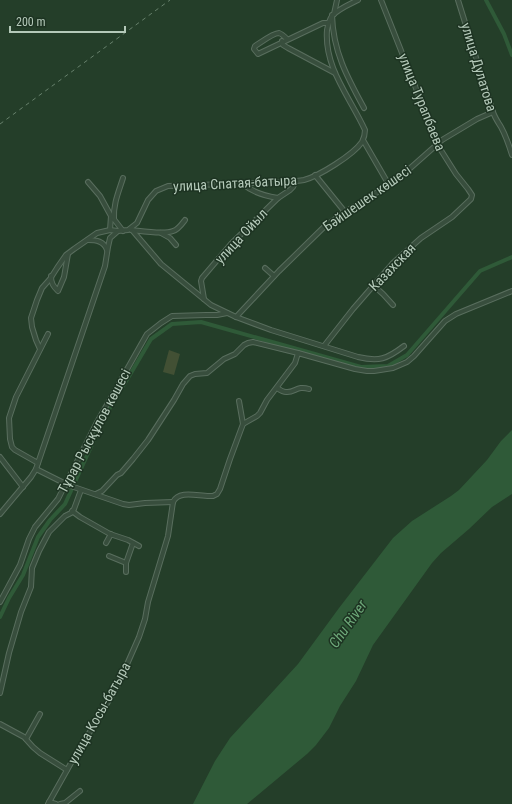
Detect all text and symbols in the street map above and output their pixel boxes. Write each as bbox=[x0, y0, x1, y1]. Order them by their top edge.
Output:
scale bar bbox=[10, 8, 125, 34]
text: 200 m bbox=[16, 15, 46, 29]
street label: улица Дулатова bbox=[458, 21, 500, 113]
street label: улица Турапбаева bbox=[395, 51, 449, 153]
street label: Бәйшешек көшесі bbox=[320, 162, 414, 234]
street label: улица Спатая-батыра bbox=[173, 172, 297, 194]
street label: улица Ойыл bbox=[212, 205, 270, 267]
street label: Казахская bbox=[365, 240, 419, 294]
street label: Тұрар Рысқұлов көшесі bbox=[54, 366, 134, 496]
water label: Chu River bbox=[325, 596, 371, 651]
street label: улица Косы-батыра bbox=[64, 659, 134, 767]

